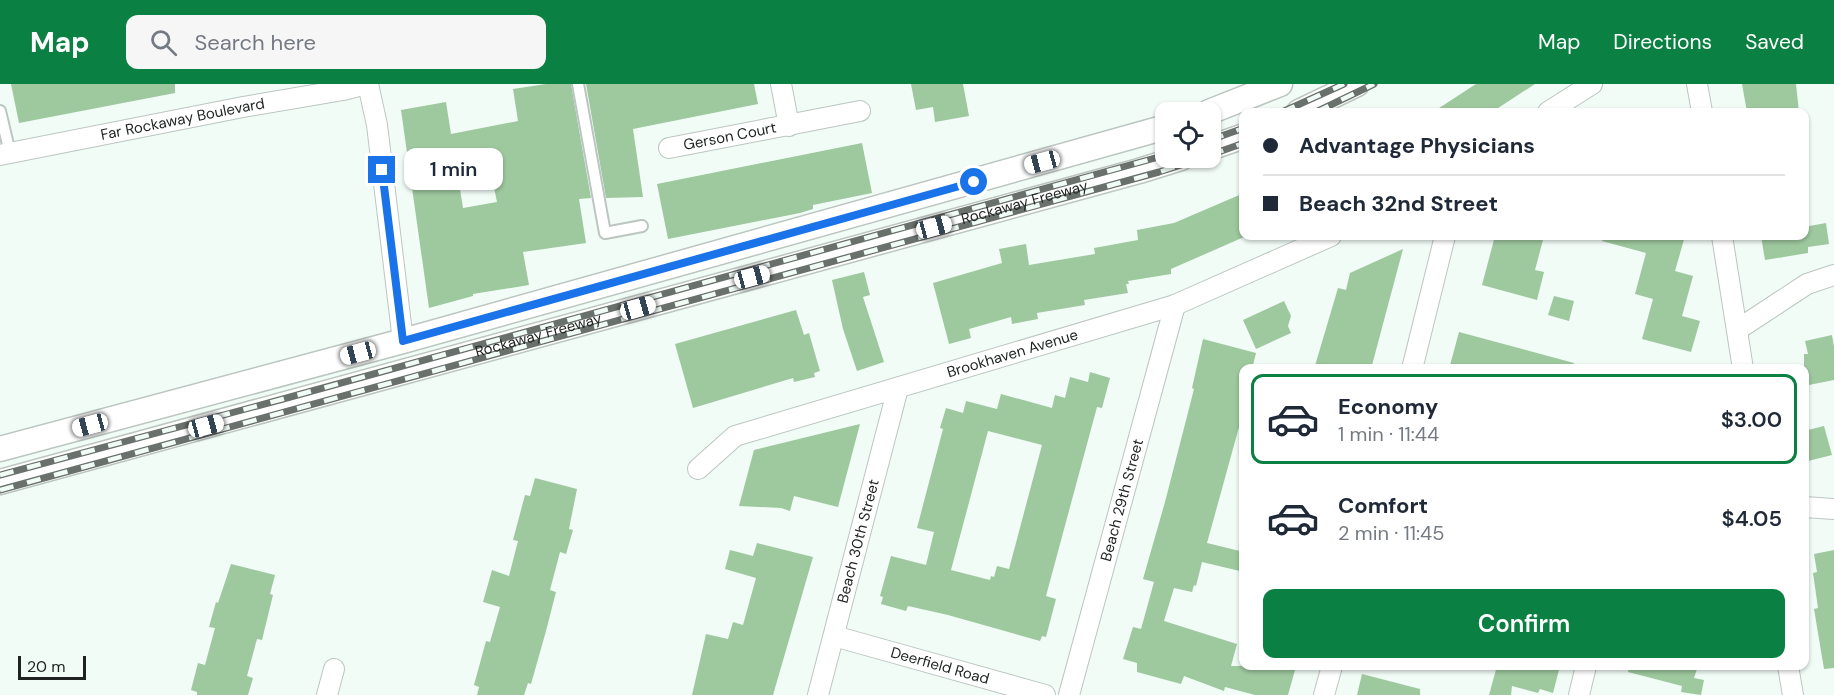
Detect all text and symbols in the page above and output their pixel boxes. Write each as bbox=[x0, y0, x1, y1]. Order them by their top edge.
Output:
search box bbox=[126, 15, 546, 69]
text: Map bbox=[30, 24, 90, 61]
icon: search bbox=[147, 26, 180, 59]
text: Search here bbox=[195, 28, 316, 57]
text: Map bbox=[1538, 28, 1580, 56]
text: Directions bbox=[1613, 28, 1712, 56]
text: Saved bbox=[1745, 28, 1804, 56]
street label: Far Rockaway Boulevard bbox=[99, 94, 266, 145]
map controls bbox=[1155, 102, 1221, 168]
button: locate bbox=[1155, 102, 1221, 168]
street label: Gerson Court bbox=[682, 117, 778, 155]
text: Advantage Physicians bbox=[1299, 131, 1535, 160]
callout: 1 min bbox=[403, 149, 502, 191]
car bbox=[1022, 149, 1062, 175]
route end bbox=[368, 156, 395, 183]
text: 1 min bbox=[430, 156, 477, 182]
route start bbox=[960, 168, 987, 195]
street label: Rockaway Freeway bbox=[959, 175, 1091, 229]
text: Beach 32nd Street bbox=[1299, 189, 1498, 218]
car bbox=[914, 214, 954, 240]
car bbox=[732, 264, 772, 290]
car bbox=[618, 294, 658, 322]
street label: Rockaway Freeway bbox=[473, 308, 605, 362]
street label: Brookhaven Avenue bbox=[944, 324, 1080, 382]
car bbox=[338, 340, 378, 366]
icon: car bbox=[1266, 392, 1320, 446]
text: Economy bbox=[1338, 392, 1438, 421]
text: $3.00 bbox=[1721, 405, 1782, 434]
car bbox=[70, 412, 110, 438]
car bbox=[186, 413, 226, 439]
text: 1 min · 11:44 bbox=[1338, 421, 1439, 447]
street label: Beach 29th Street bbox=[1096, 437, 1148, 563]
street label: Beach 30th Street bbox=[832, 477, 884, 605]
icon: car bbox=[1266, 491, 1320, 545]
text: Comfort bbox=[1338, 491, 1428, 520]
text: $4.05 bbox=[1722, 504, 1782, 533]
text: 2 min · 11:45 bbox=[1338, 520, 1444, 546]
button: Confirm bbox=[1263, 589, 1785, 658]
street label: Deerfield Road bbox=[888, 642, 992, 689]
scale bar bbox=[18, 653, 86, 680]
text: 20 m bbox=[27, 656, 66, 677]

